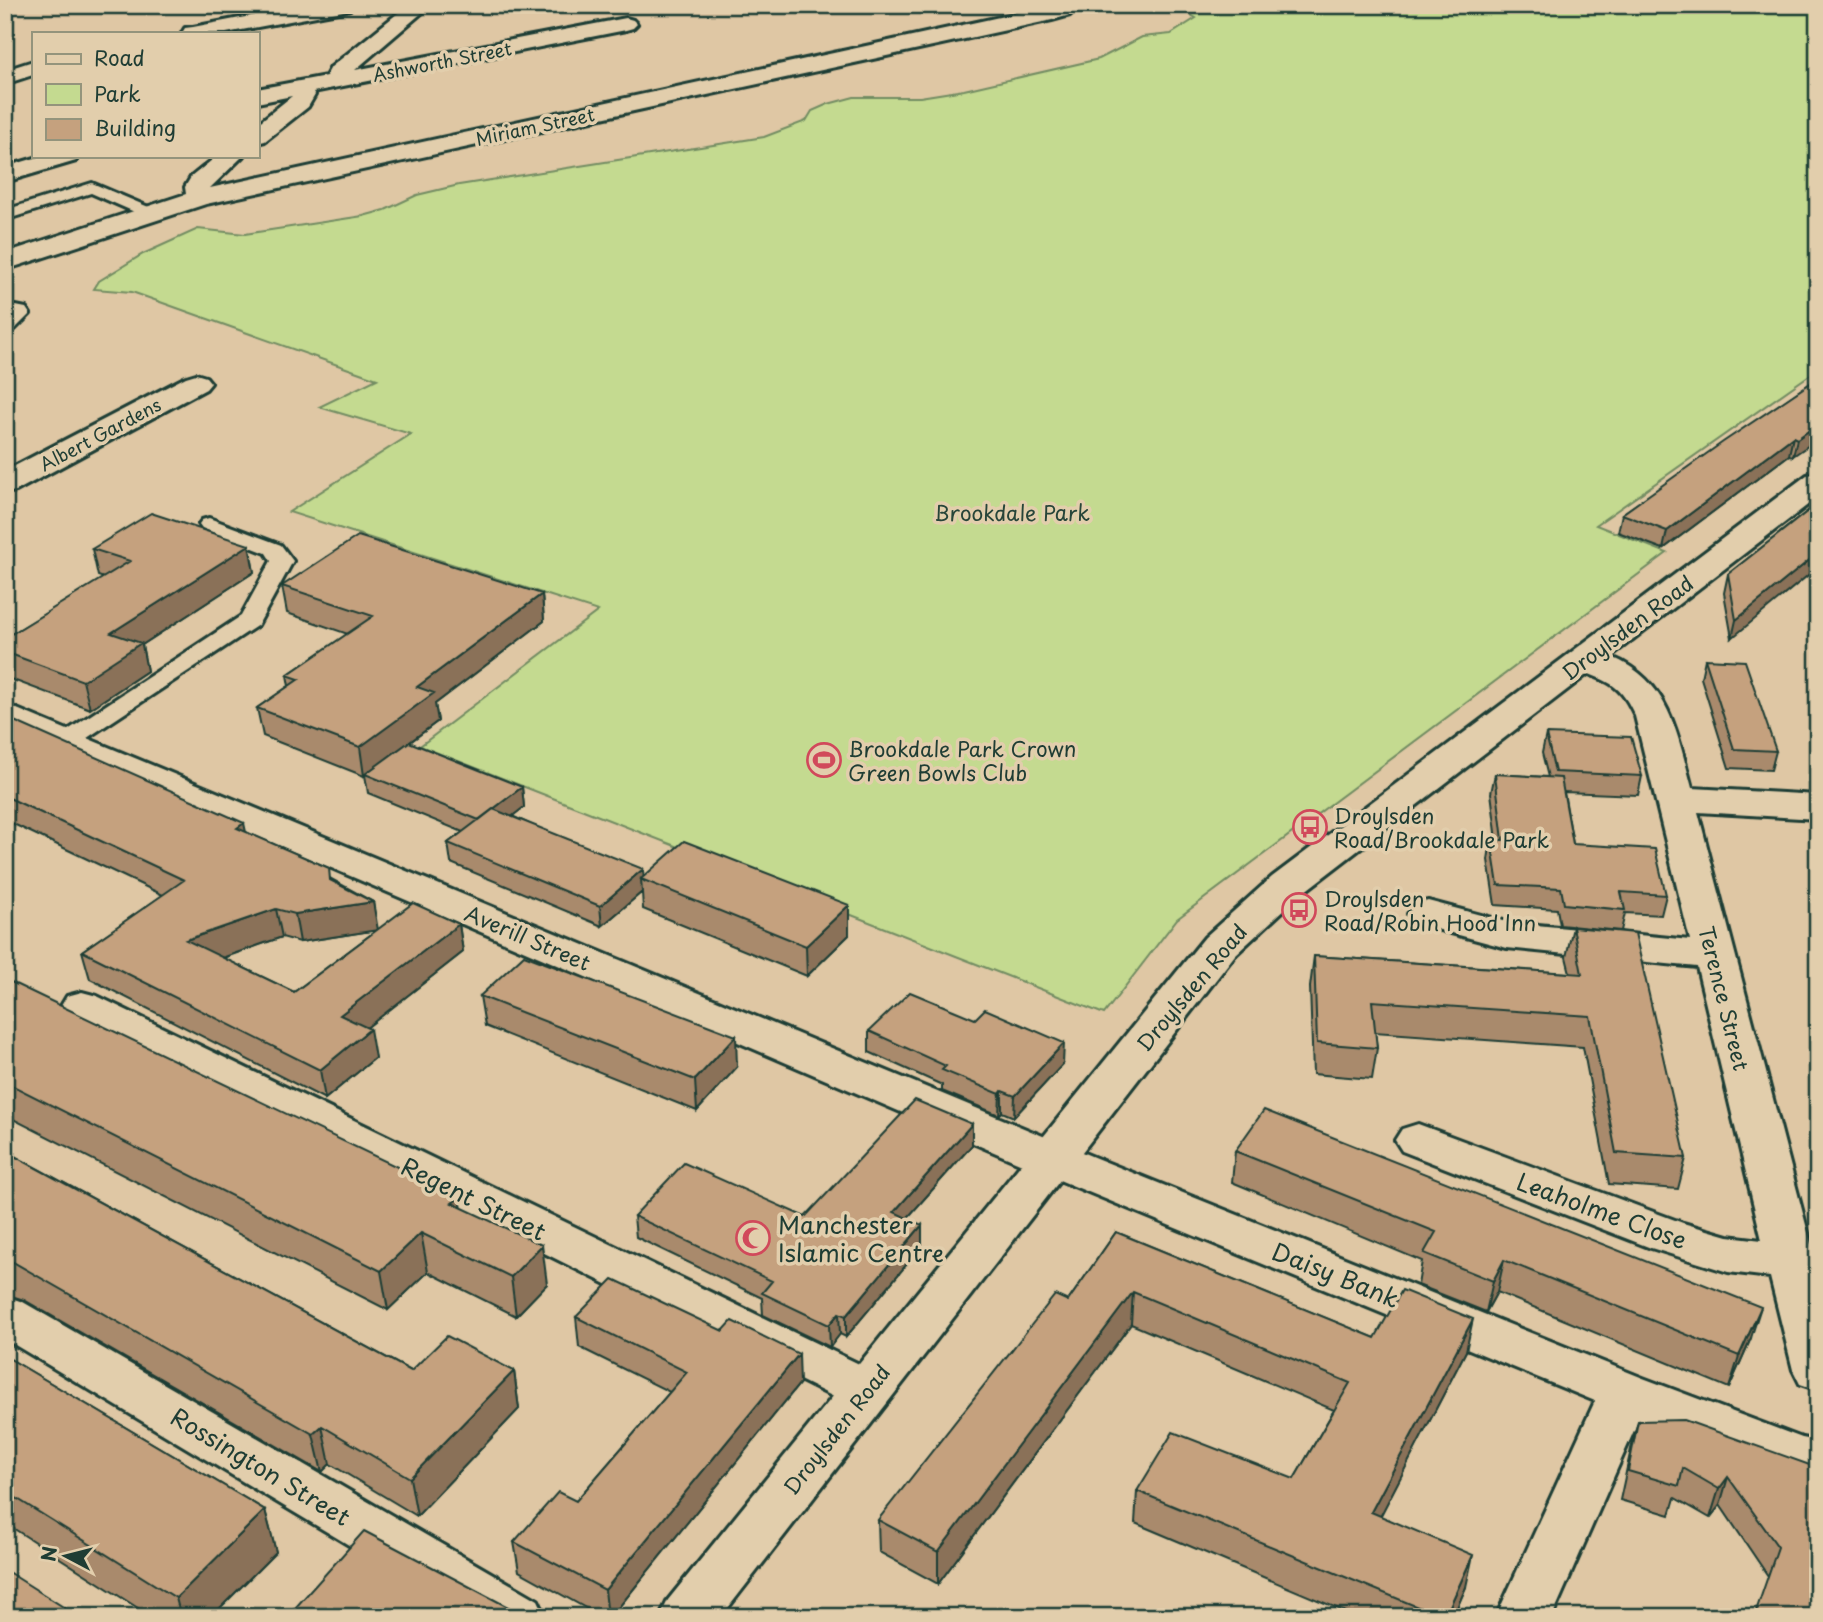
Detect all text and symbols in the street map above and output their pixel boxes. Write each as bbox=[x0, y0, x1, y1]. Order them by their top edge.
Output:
legend bbox=[32, 32, 259, 158]
street label: Ashworth Street bbox=[370, 34, 514, 88]
text: Road bbox=[94, 41, 145, 73]
text: Park bbox=[94, 77, 141, 109]
street label: Miriam Street bbox=[473, 100, 597, 152]
text: Building bbox=[94, 111, 176, 143]
street label: Albert Gardens bbox=[34, 391, 166, 477]
park label: Brookdale Park bbox=[934, 496, 1090, 528]
street label: Droylsden Road bbox=[1554, 567, 1700, 687]
place label: Brookdale Park Crown Green Bowls Club bbox=[848, 732, 1076, 788]
sports icon: Brookdale Park Crown Green Bowls Club bbox=[805, 741, 843, 779]
place label: Droylsden Road/Brookdale Park bbox=[1334, 799, 1549, 855]
bus stop icon: Droylsden Road/Brookdale Park bbox=[1291, 808, 1329, 846]
place label: Droylsden Road/Robin Hood Inn bbox=[1324, 882, 1536, 938]
bus stop icon: Droylsden Road/Robin Hood Inn bbox=[1280, 891, 1318, 929]
street label: Averill Street bbox=[460, 896, 596, 978]
street label: Droylsden Road bbox=[1128, 916, 1254, 1058]
street label: Terence Street bbox=[1692, 922, 1758, 1074]
street label: Regent Street bbox=[395, 1147, 553, 1249]
street label: Leaholme Close bbox=[1512, 1163, 1692, 1257]
place label: Manchester Islamic Centre bbox=[778, 1206, 944, 1270]
mosque icon: Manchester Islamic Centre bbox=[734, 1219, 772, 1257]
street label: Daisy Bank bbox=[1267, 1232, 1405, 1316]
street label: Droylsden Road bbox=[775, 1357, 897, 1501]
street label: Rossington Street bbox=[164, 1398, 358, 1534]
north arrow bbox=[32, 1520, 102, 1590]
text: N bbox=[33, 1545, 63, 1563]

